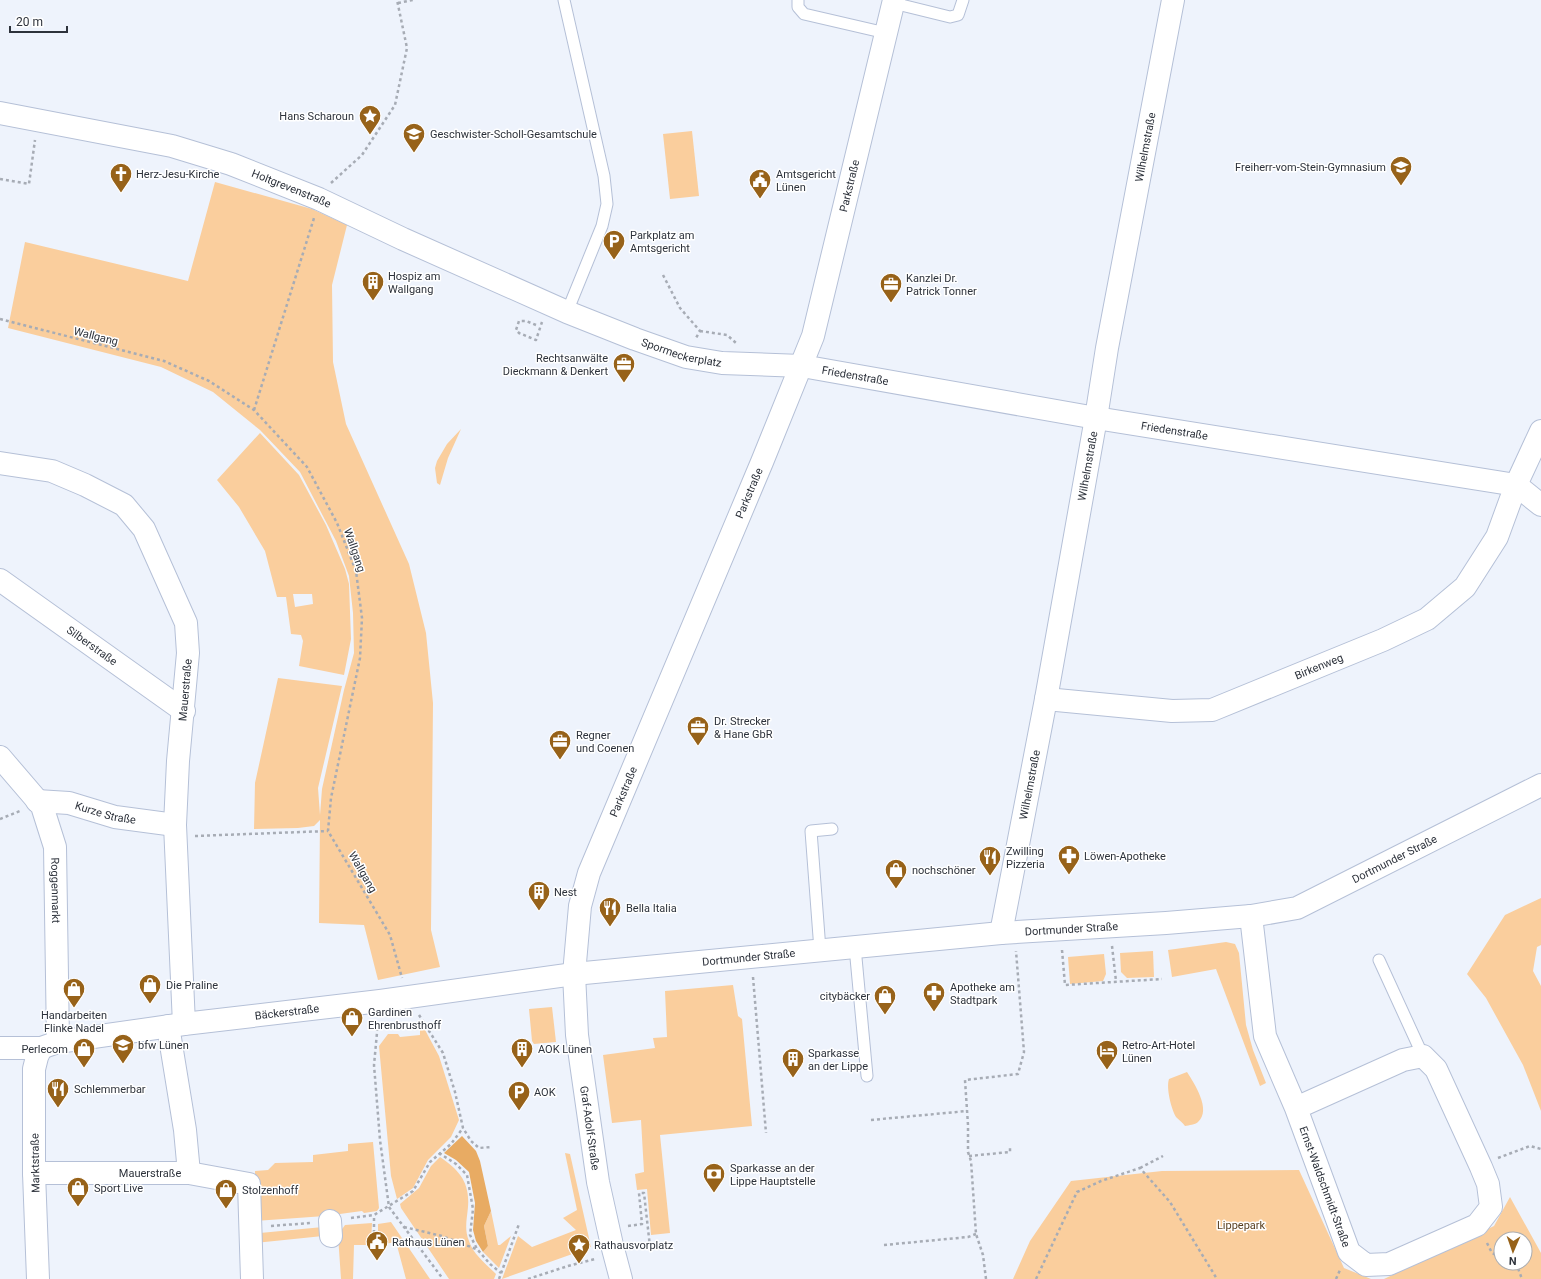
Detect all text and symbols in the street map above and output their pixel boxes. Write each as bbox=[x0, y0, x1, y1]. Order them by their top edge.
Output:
scale bar bbox=[10, 8, 67, 34]
text: 20 m bbox=[16, 15, 43, 29]
place icon: Hans Scharoun bbox=[357, 103, 383, 136]
place label: Hans Scharoun bbox=[279, 110, 354, 123]
street label: Wilhelmstraße bbox=[1133, 111, 1159, 183]
school or university icon: Geschwister-Scholl-Gesamtschule bbox=[401, 121, 427, 154]
place label: Geschwister-Scholl-Gesamtschule bbox=[430, 128, 597, 141]
school or university icon: Freiherr-vom-Stein-Gymnasium bbox=[1388, 154, 1414, 187]
street label: Parkstraße bbox=[837, 158, 862, 213]
church icon: Herz-Jesu-Kirche bbox=[108, 161, 134, 194]
place label: Freiherr-vom-Stein-Gymnasium bbox=[1235, 161, 1386, 174]
street label: Holtgrevenstraße bbox=[250, 167, 333, 211]
public building icon: Amtsgericht Lünen bbox=[747, 167, 773, 200]
place label: Herz-Jesu-Kirche bbox=[136, 168, 220, 181]
place label: Amtsgericht Lünen bbox=[776, 168, 836, 194]
parking icon: Parkplatz am Amtsgericht bbox=[601, 228, 627, 261]
place label: Parkplatz am Amtsgericht bbox=[630, 229, 694, 255]
building icon: Hospiz am Wallgang bbox=[360, 269, 386, 302]
place label: Hospiz am Wallgang bbox=[388, 270, 440, 296]
office icon: Kanzlei Dr. Patrick Tonner bbox=[878, 271, 904, 304]
place label: Kanzlei Dr. Patrick Tonner bbox=[906, 272, 977, 298]
street label: Wallgang bbox=[72, 325, 119, 348]
street label: Spormeckerplatz bbox=[640, 336, 723, 370]
office icon: Rechtsanwälte Dieckmann & Denkert bbox=[611, 351, 637, 384]
place label: Rechtsanwälte Dieckmann & Denkert bbox=[503, 352, 608, 378]
street label: Friedenstraße bbox=[821, 364, 890, 388]
street label: Friedenstraße bbox=[1140, 419, 1209, 443]
street label: Wilhelmstraße bbox=[1075, 430, 1101, 502]
street label: Parkstraße bbox=[733, 466, 766, 520]
street label: Wallgang bbox=[341, 527, 368, 574]
street label: Silberstraße bbox=[64, 624, 120, 668]
street label: Birkenweg bbox=[1293, 651, 1345, 682]
street label: Mauerstraße bbox=[176, 658, 195, 722]
office icon: Dr. Strecker & Hane GbR bbox=[685, 714, 711, 747]
place label: Dr. Strecker & Hane GbR bbox=[714, 715, 773, 741]
office icon: Regner und Coenen bbox=[547, 728, 573, 761]
place label: Regner und Coenen bbox=[576, 729, 634, 755]
street label: Wilhelmstraße bbox=[1017, 749, 1043, 821]
street label: Parkstraße bbox=[607, 765, 640, 819]
street label: Kurze Straße bbox=[73, 799, 137, 827]
street label: Dortmunder Straße bbox=[1350, 832, 1440, 886]
pharmacy icon: Löwen-Apotheke bbox=[1056, 843, 1082, 876]
restaurant icon: Zwilling Pizzeria bbox=[977, 844, 1003, 877]
place label: Zwilling Pizzeria bbox=[1006, 845, 1045, 871]
street label: Wallgang bbox=[346, 849, 380, 895]
place label: Löwen-Apotheke bbox=[1084, 850, 1166, 863]
street label: Roggenmarkt bbox=[48, 857, 62, 924]
shop icon: nochschöner bbox=[883, 857, 909, 890]
place label: nochschöner bbox=[912, 864, 976, 877]
building icon: Nest bbox=[526, 879, 552, 912]
place label: Nest bbox=[554, 886, 577, 899]
restaurant icon: Bella Italia bbox=[597, 895, 623, 928]
place label: Bella Italia bbox=[626, 902, 677, 915]
street label: Dortmunder Straße bbox=[1024, 920, 1119, 939]
street label: Dortmunder Straße bbox=[702, 947, 796, 969]
shop icon: Die Praline bbox=[137, 972, 163, 1005]
shop icon: Handarbeiten Flinke Nadel bbox=[61, 976, 87, 1009]
place label: Die Praline bbox=[166, 979, 218, 992]
pharmacy icon: Apotheke am Stadtpark bbox=[921, 980, 947, 1013]
place label: Apotheke am Stadtpark bbox=[950, 981, 1015, 1007]
shop icon: citybäcker bbox=[872, 983, 898, 1016]
place label: citybäcker bbox=[820, 990, 870, 1003]
street label: Bäckerstraße bbox=[254, 1002, 320, 1023]
shop icon: Gardinen Ehrenbrusthoff bbox=[339, 1005, 365, 1038]
place label: Gardinen Ehrenbrusthoff bbox=[368, 1006, 441, 1032]
place label: Handarbeiten Flinke Nadel bbox=[41, 1009, 107, 1035]
school or university icon: bfw Lünen bbox=[110, 1032, 136, 1065]
shop icon: Perlecom bbox=[71, 1036, 97, 1069]
building icon: AOK Lünen bbox=[509, 1036, 535, 1069]
hotel icon: Retro-Art-Hotel Lünen bbox=[1094, 1038, 1120, 1071]
place label: bfw Lünen bbox=[138, 1039, 189, 1052]
place label: Retro-Art-Hotel Lünen bbox=[1122, 1039, 1195, 1065]
place label: Perlecom bbox=[21, 1043, 68, 1056]
place label: AOK Lünen bbox=[538, 1043, 592, 1056]
building icon: Sparkasse an der Lippe bbox=[780, 1046, 806, 1079]
place label: Sparkasse an der Lippe bbox=[808, 1047, 868, 1073]
restaurant icon: Schlemmerbar bbox=[45, 1076, 71, 1109]
parking icon: AOK bbox=[506, 1079, 532, 1112]
place label: Schlemmerbar bbox=[74, 1083, 146, 1096]
street label: Graf-Adolf-Straße bbox=[577, 1085, 602, 1171]
place label: AOK bbox=[534, 1086, 556, 1099]
street label: Ernst-Waldschmidt-Straße bbox=[1296, 1125, 1353, 1249]
street label: Marktstraße bbox=[28, 1133, 43, 1193]
bank icon: Sparkasse an der Lippe Hauptstelle bbox=[701, 1161, 727, 1194]
place label: Sparkasse an der Lippe Hauptstelle bbox=[730, 1162, 816, 1188]
street label: Mauerstraße bbox=[119, 1167, 181, 1180]
shop icon: Sport Live bbox=[65, 1175, 91, 1208]
shop icon: Stolzenhoff bbox=[213, 1177, 239, 1210]
place label: Sport Live bbox=[94, 1182, 143, 1195]
place label: Stolzenhoff bbox=[242, 1184, 298, 1197]
park label: Lippepark bbox=[1217, 1219, 1266, 1232]
public building icon: Rathaus Lünen bbox=[364, 1229, 390, 1262]
north arrow bbox=[1493, 1231, 1533, 1271]
place icon: Rathausvorplatz bbox=[566, 1232, 592, 1265]
place label: Rathaus Lünen bbox=[392, 1236, 465, 1249]
place label: Rathausvorplatz bbox=[594, 1239, 674, 1252]
text: N bbox=[1508, 1254, 1517, 1267]

